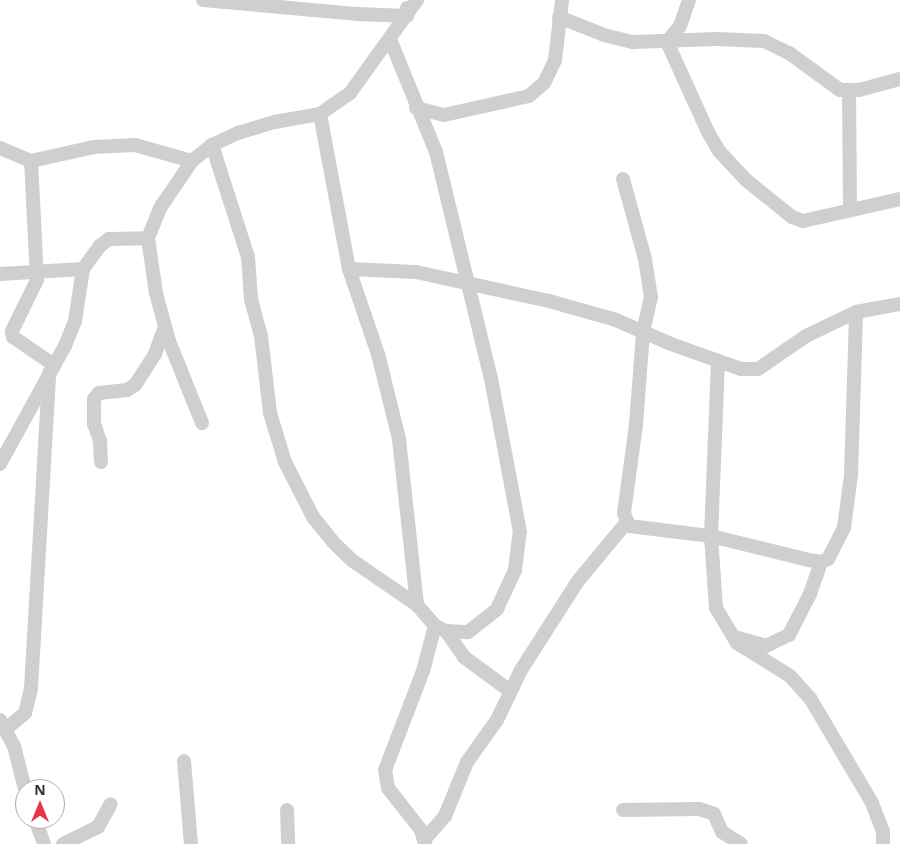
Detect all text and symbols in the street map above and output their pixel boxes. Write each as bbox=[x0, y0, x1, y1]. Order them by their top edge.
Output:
north arrow bbox=[15, 779, 65, 829]
text: N bbox=[34, 780, 46, 799]

